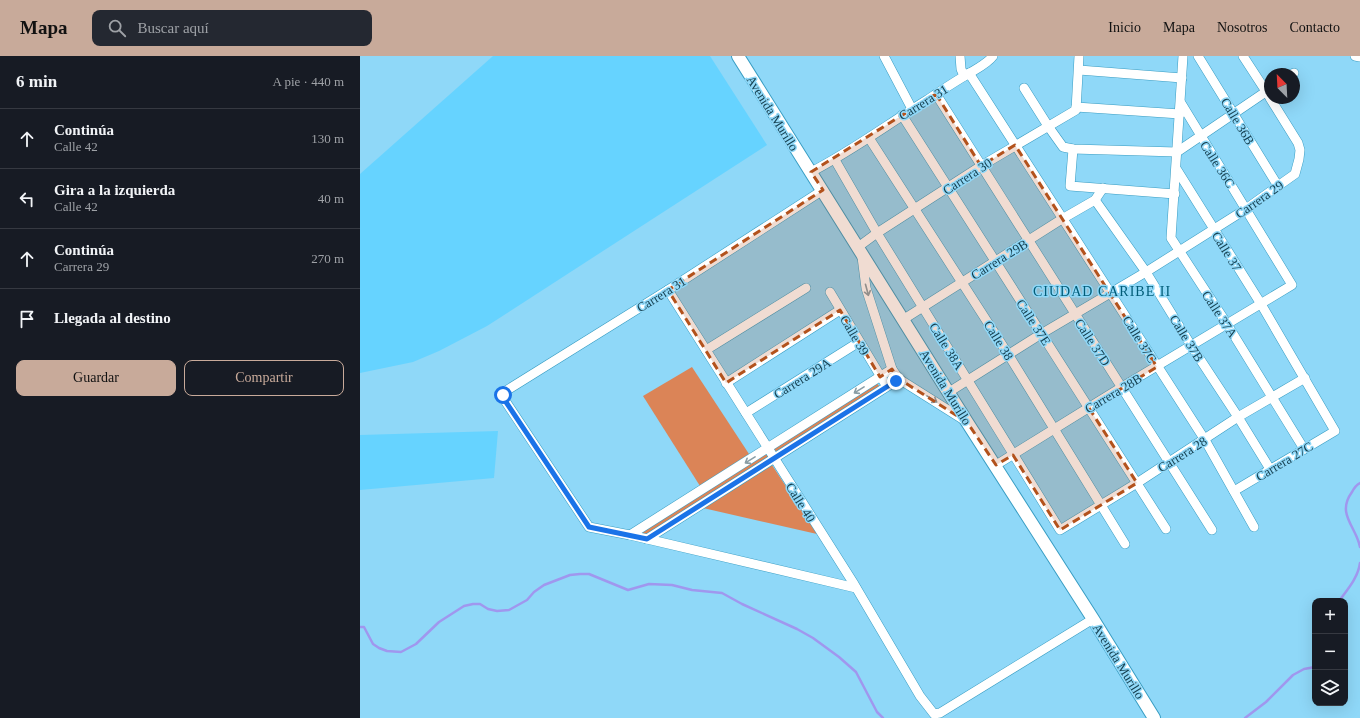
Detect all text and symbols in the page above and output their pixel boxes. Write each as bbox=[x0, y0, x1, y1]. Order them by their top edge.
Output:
search box bbox=[92, 10, 372, 46]
text: Mapa bbox=[20, 17, 68, 38]
icon: search bbox=[106, 17, 128, 39]
text: Buscar aquí bbox=[138, 20, 209, 36]
text: Inicio bbox=[1108, 20, 1141, 35]
text: Mapa bbox=[1163, 20, 1195, 35]
text: Nosotros bbox=[1217, 20, 1267, 35]
text: Contacto bbox=[1289, 20, 1340, 35]
north arrow bbox=[1264, 68, 1300, 104]
text: 6 min bbox=[16, 72, 57, 91]
street label: Avenida Murillo bbox=[743, 73, 802, 154]
text: A pie · 440 m bbox=[273, 74, 344, 89]
street label: Carrera 31 bbox=[896, 81, 951, 123]
street label: Calle 36B bbox=[1218, 95, 1258, 148]
text: Continúa bbox=[54, 122, 114, 138]
icon: ahead bbox=[16, 128, 38, 150]
text: 130 m bbox=[311, 131, 344, 146]
street label: Calle 36C bbox=[1197, 138, 1238, 190]
text: Calle 42 bbox=[54, 139, 98, 154]
street label: Carrera 30 bbox=[940, 155, 995, 198]
street label: Carrera 29 bbox=[1232, 177, 1286, 221]
text: Gira a la izquierda bbox=[54, 182, 175, 198]
icon: left bbox=[16, 188, 38, 210]
text: 40 m bbox=[318, 191, 344, 206]
text: Calle 42 bbox=[54, 199, 98, 214]
street label: Calle 37 bbox=[1209, 229, 1245, 274]
street label: Carrera 29B bbox=[968, 236, 1031, 283]
text: Continúa bbox=[54, 242, 114, 258]
icon: ahead bbox=[16, 248, 38, 270]
text: 270 m bbox=[311, 251, 344, 266]
text: Carrera 29 bbox=[54, 259, 109, 274]
street label: Carrera 31 bbox=[634, 273, 689, 315]
one-way arrow bbox=[864, 284, 871, 297]
district label: CIUDAD CARIBE II bbox=[1033, 284, 1171, 299]
street label: Calle 37A bbox=[1199, 288, 1241, 341]
street label: Calle 37E bbox=[1013, 297, 1054, 348]
icon: arrive bbox=[16, 308, 38, 330]
text: Llegada al destino bbox=[54, 310, 171, 326]
street label: Calle 37B bbox=[1166, 312, 1207, 365]
street label: Calle 39 bbox=[837, 313, 872, 358]
street label: Calle 37C bbox=[1119, 313, 1160, 365]
street label: Calle 37D bbox=[1072, 316, 1113, 369]
street label: Calle 38 bbox=[981, 318, 1017, 363]
street label: Calle 38A bbox=[926, 320, 967, 373]
street label: Avenida Murillo bbox=[916, 347, 975, 428]
street label: Carrera 29A bbox=[771, 355, 834, 402]
button: Guardar bbox=[16, 360, 176, 396]
button: Compartir bbox=[184, 360, 344, 396]
street label: Carrera 28B bbox=[1082, 370, 1145, 416]
route end bbox=[887, 372, 905, 390]
route start bbox=[494, 386, 512, 404]
one-way arrow bbox=[854, 386, 865, 394]
one-way arrow bbox=[926, 396, 938, 404]
street label: Carrera 28 bbox=[1155, 433, 1210, 475]
street label: Carrera 27C bbox=[1253, 439, 1316, 484]
one-way arrow bbox=[744, 456, 756, 464]
street label: Calle 40 bbox=[783, 480, 819, 525]
map controls bbox=[1312, 598, 1348, 706]
button: + bbox=[1312, 598, 1348, 634]
street label: Avenida Murillo bbox=[1089, 621, 1148, 702]
button: − bbox=[1312, 634, 1348, 670]
button: layers bbox=[1312, 670, 1348, 706]

